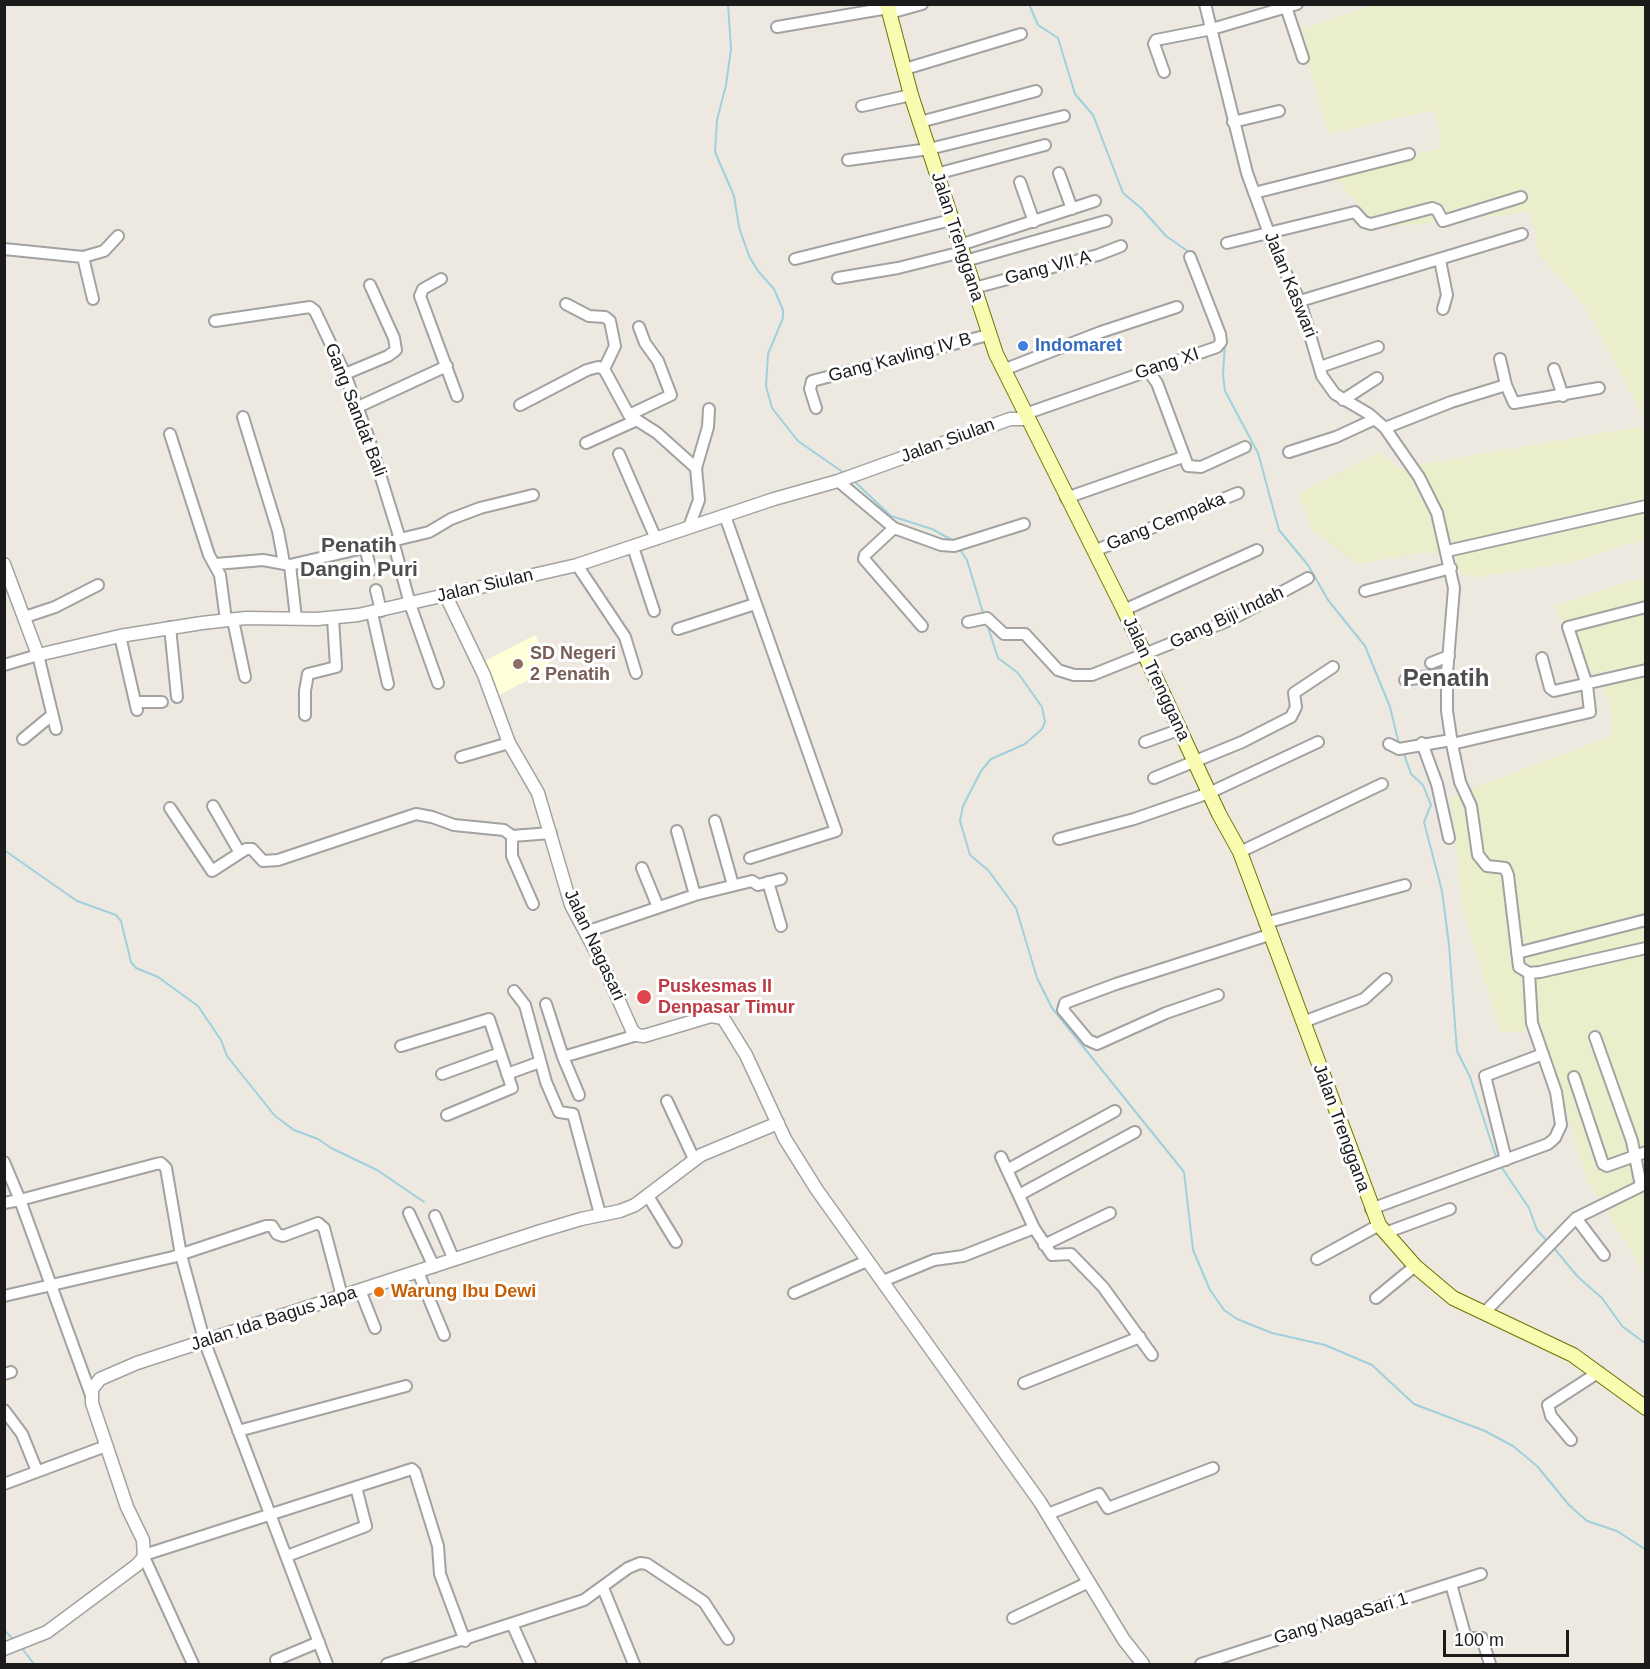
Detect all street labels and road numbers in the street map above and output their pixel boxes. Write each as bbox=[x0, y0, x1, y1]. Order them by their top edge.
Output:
street label: Jalan Trenggana bbox=[926, 170, 988, 304]
street label: Jalan Kaswari bbox=[1259, 229, 1321, 341]
street label: Gang VII A bbox=[1003, 246, 1093, 290]
street label: Gang Kavling IV B bbox=[826, 329, 974, 387]
street label: Gang Sandat Bali bbox=[320, 340, 390, 480]
street label: Gang XI bbox=[1132, 344, 1202, 384]
street label: Jalan Siulan bbox=[898, 414, 998, 468]
street label: Gang Cempaka bbox=[1104, 488, 1228, 556]
street label: Jalan Siulan bbox=[435, 564, 535, 608]
street label: Gang Biji Indah bbox=[1167, 582, 1287, 654]
street label: Jalan Trenggana bbox=[1118, 614, 1194, 744]
street label: Jalan Nagasari bbox=[559, 886, 629, 1004]
street label: Jalan Trenggana bbox=[1308, 1061, 1374, 1195]
street label: Jalan Ida Bagus Japa bbox=[188, 1282, 360, 1356]
street label: Gang NagaSari 1 bbox=[1271, 1588, 1411, 1650]

